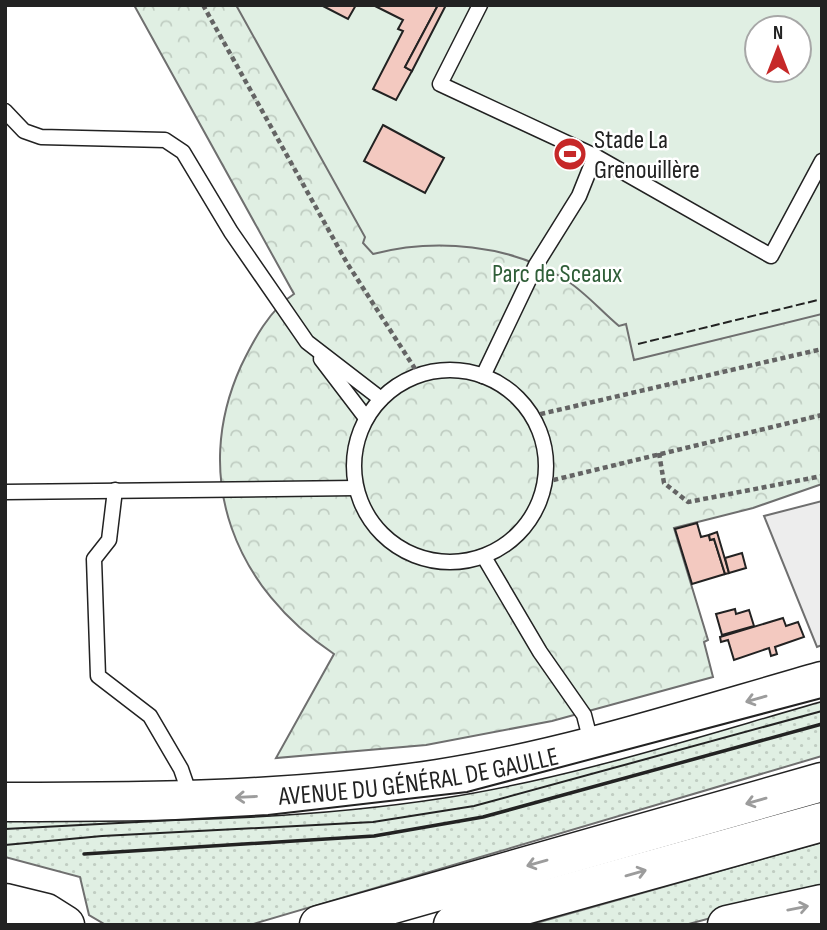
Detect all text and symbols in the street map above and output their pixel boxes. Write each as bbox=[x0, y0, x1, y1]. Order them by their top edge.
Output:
north arrow bbox=[743, 14, 813, 84]
text: N bbox=[773, 22, 783, 45]
place label: Stade La Grenouillère bbox=[594, 125, 700, 186]
sports icon: Stade La Grenouillère bbox=[551, 135, 589, 173]
park label: Parc de Sceaux bbox=[492, 259, 622, 290]
one-way arrow bbox=[745, 694, 767, 707]
street label: AVENUE DU GÉNÉRAL DE GAULLE bbox=[277, 741, 562, 813]
one-way arrow bbox=[234, 791, 257, 804]
one-way arrow bbox=[745, 795, 768, 808]
one-way arrow bbox=[526, 857, 549, 870]
one-way arrow bbox=[625, 866, 647, 879]
one-way arrow bbox=[786, 901, 809, 915]

